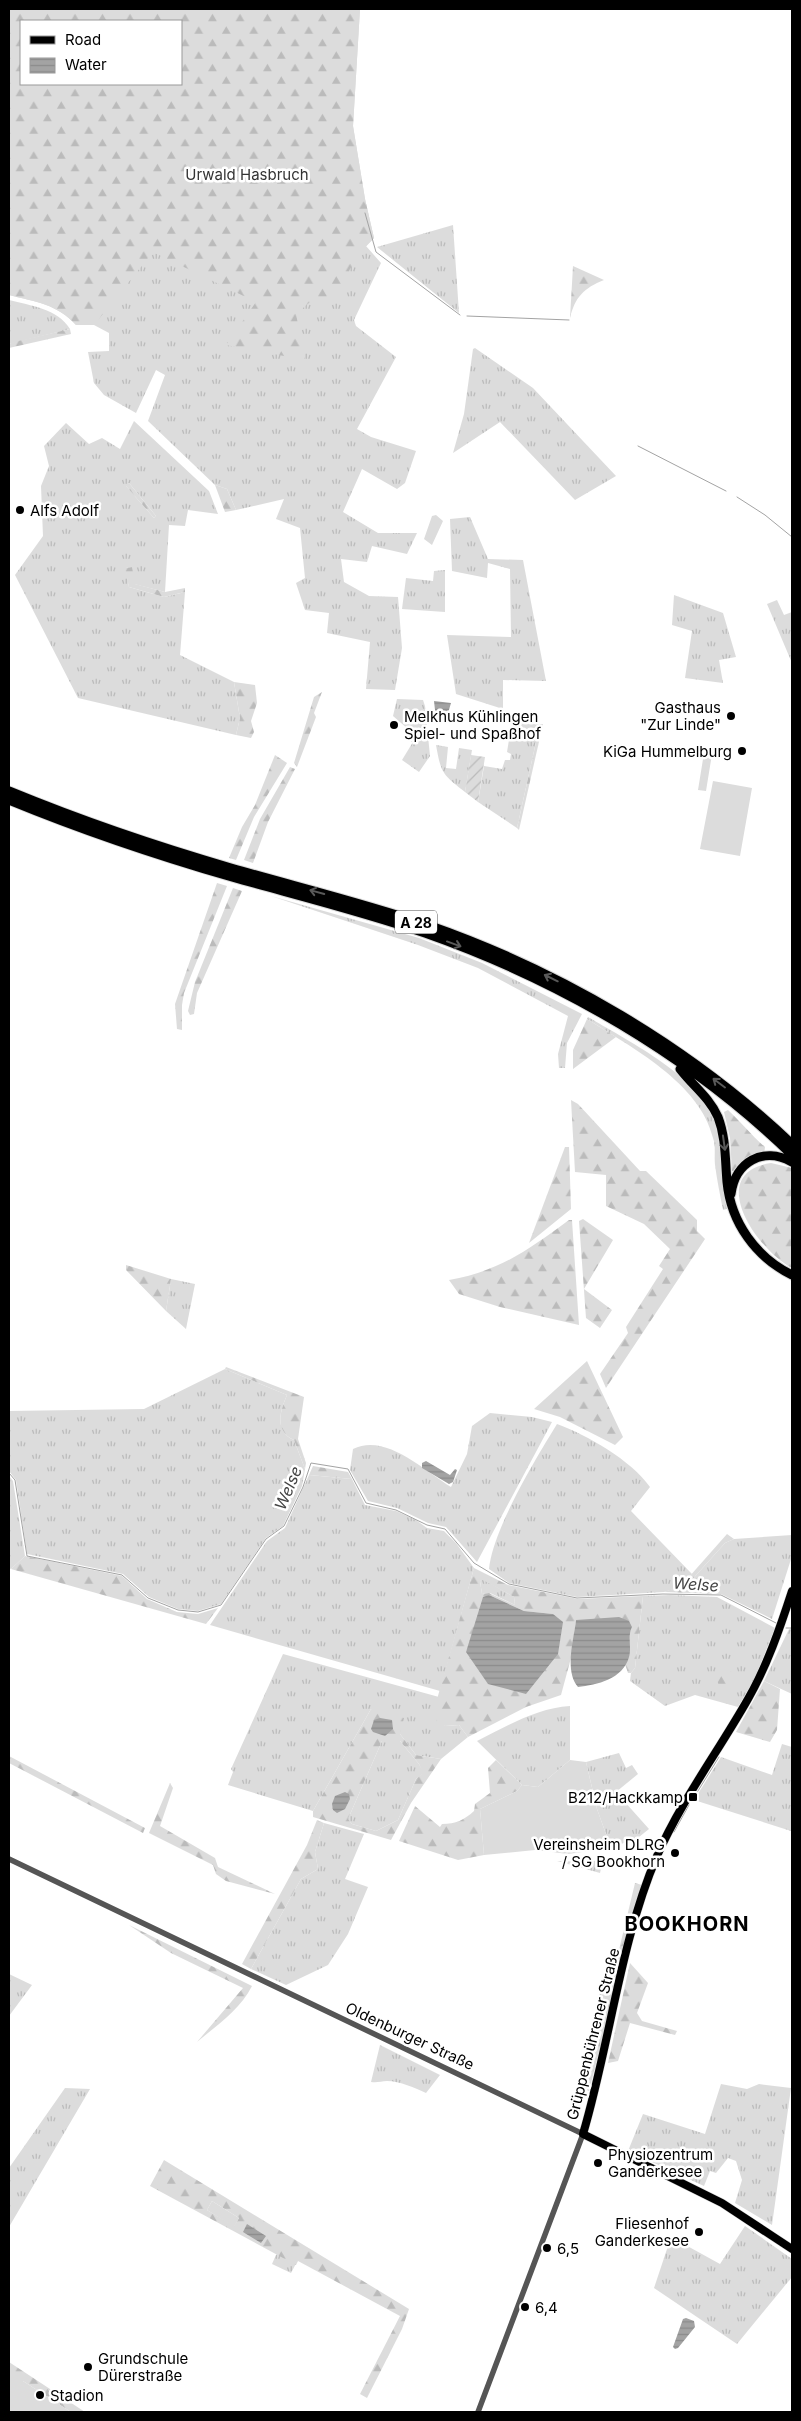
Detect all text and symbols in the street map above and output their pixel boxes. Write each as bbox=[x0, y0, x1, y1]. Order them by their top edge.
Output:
legend bbox=[20, 20, 182, 85]
text: Road bbox=[65, 30, 101, 49]
text: Water bbox=[65, 55, 107, 74]
park label: Urwald Hasbruch bbox=[185, 165, 309, 184]
place label: Alfs Adolf bbox=[30, 501, 99, 520]
marker: Alfs Adolf bbox=[14, 504, 26, 516]
place label: Gasthaus "Zur Linde" bbox=[640, 698, 721, 734]
place label: Melkhus Kühlingen Spiel- und Spaßhof bbox=[404, 707, 542, 743]
marker: Gasthaus "Zur Linde" bbox=[725, 710, 737, 722]
marker: Melkhus Kühlingen Spiel- und Spaßhof bbox=[388, 719, 400, 731]
place label: KiGa Hummelburg bbox=[603, 742, 732, 761]
marker: KiGa Hummelburg bbox=[736, 745, 748, 757]
one-way arrow bbox=[310, 887, 326, 896]
road number: A 28 bbox=[395, 910, 437, 934]
one-way arrow bbox=[446, 940, 462, 949]
one-way arrow bbox=[544, 973, 559, 983]
one-way arrow bbox=[713, 1077, 726, 1088]
one-way arrow bbox=[720, 1135, 730, 1151]
water label: Welse bbox=[270, 1463, 306, 1513]
water label: Welse bbox=[673, 1572, 719, 1596]
place label: B212/Hackkamp bbox=[568, 1788, 683, 1807]
marker: B212/Hackkamp bbox=[687, 1791, 699, 1803]
place label: Vereinsheim DLRG / SG Bookhorn bbox=[533, 1835, 665, 1871]
marker: Vereinsheim DLRG / SG Bookhorn bbox=[669, 1847, 681, 1859]
district label: BOOKHORN bbox=[624, 1912, 750, 1936]
street label: Grüppenbührener Straße bbox=[562, 1946, 624, 2122]
street label: Oldenburger Straße bbox=[343, 1998, 477, 2074]
place label: Physiozentrum Ganderkesee bbox=[608, 2145, 713, 2181]
marker: Physiozentrum Ganderkesee bbox=[592, 2157, 604, 2169]
place label: Fliesenhof Ganderkesee bbox=[595, 2214, 689, 2250]
marker: Fliesenhof Ganderkesee bbox=[693, 2226, 705, 2238]
place label: 6,5 bbox=[557, 2239, 579, 2258]
marker: 6,5 bbox=[541, 2242, 553, 2254]
place label: 6,4 bbox=[535, 2298, 558, 2317]
marker: 6,4 bbox=[519, 2301, 531, 2313]
place label: Grundschule Dürerstraße bbox=[98, 2349, 188, 2385]
marker: Grundschule Dürerstraße bbox=[82, 2361, 94, 2373]
place label: Stadion bbox=[50, 2386, 104, 2405]
marker: Stadion bbox=[34, 2389, 46, 2401]

